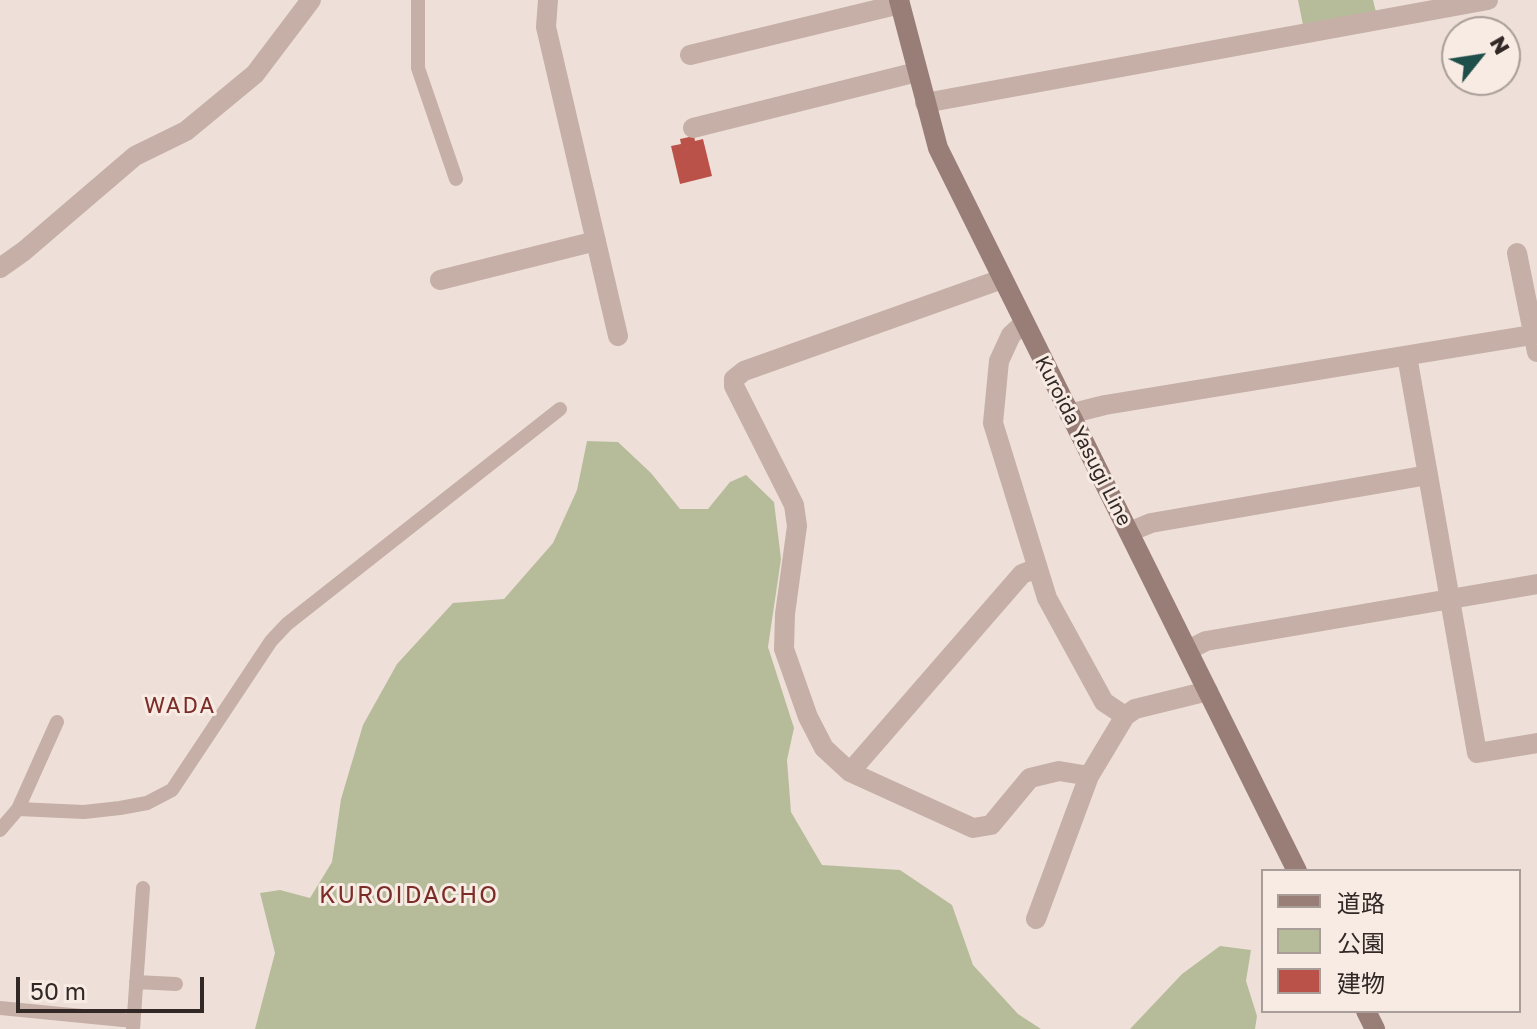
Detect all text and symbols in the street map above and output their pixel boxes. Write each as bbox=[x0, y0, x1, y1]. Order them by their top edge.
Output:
north arrow bbox=[1441, 16, 1521, 96]
text: N bbox=[1485, 31, 1516, 59]
street label: Kuroida Yasugi Line bbox=[1030, 352, 1136, 530]
district label: WADA bbox=[144, 693, 216, 719]
legend bbox=[1261, 869, 1521, 1013]
district label: KUROIDACHO bbox=[319, 881, 499, 909]
text: 道路 bbox=[1337, 888, 1385, 917]
text: 公園 bbox=[1337, 928, 1385, 957]
scale bar bbox=[20, 961, 208, 1011]
text: 建物 bbox=[1337, 968, 1385, 997]
text: 50 m bbox=[30, 976, 86, 1005]

